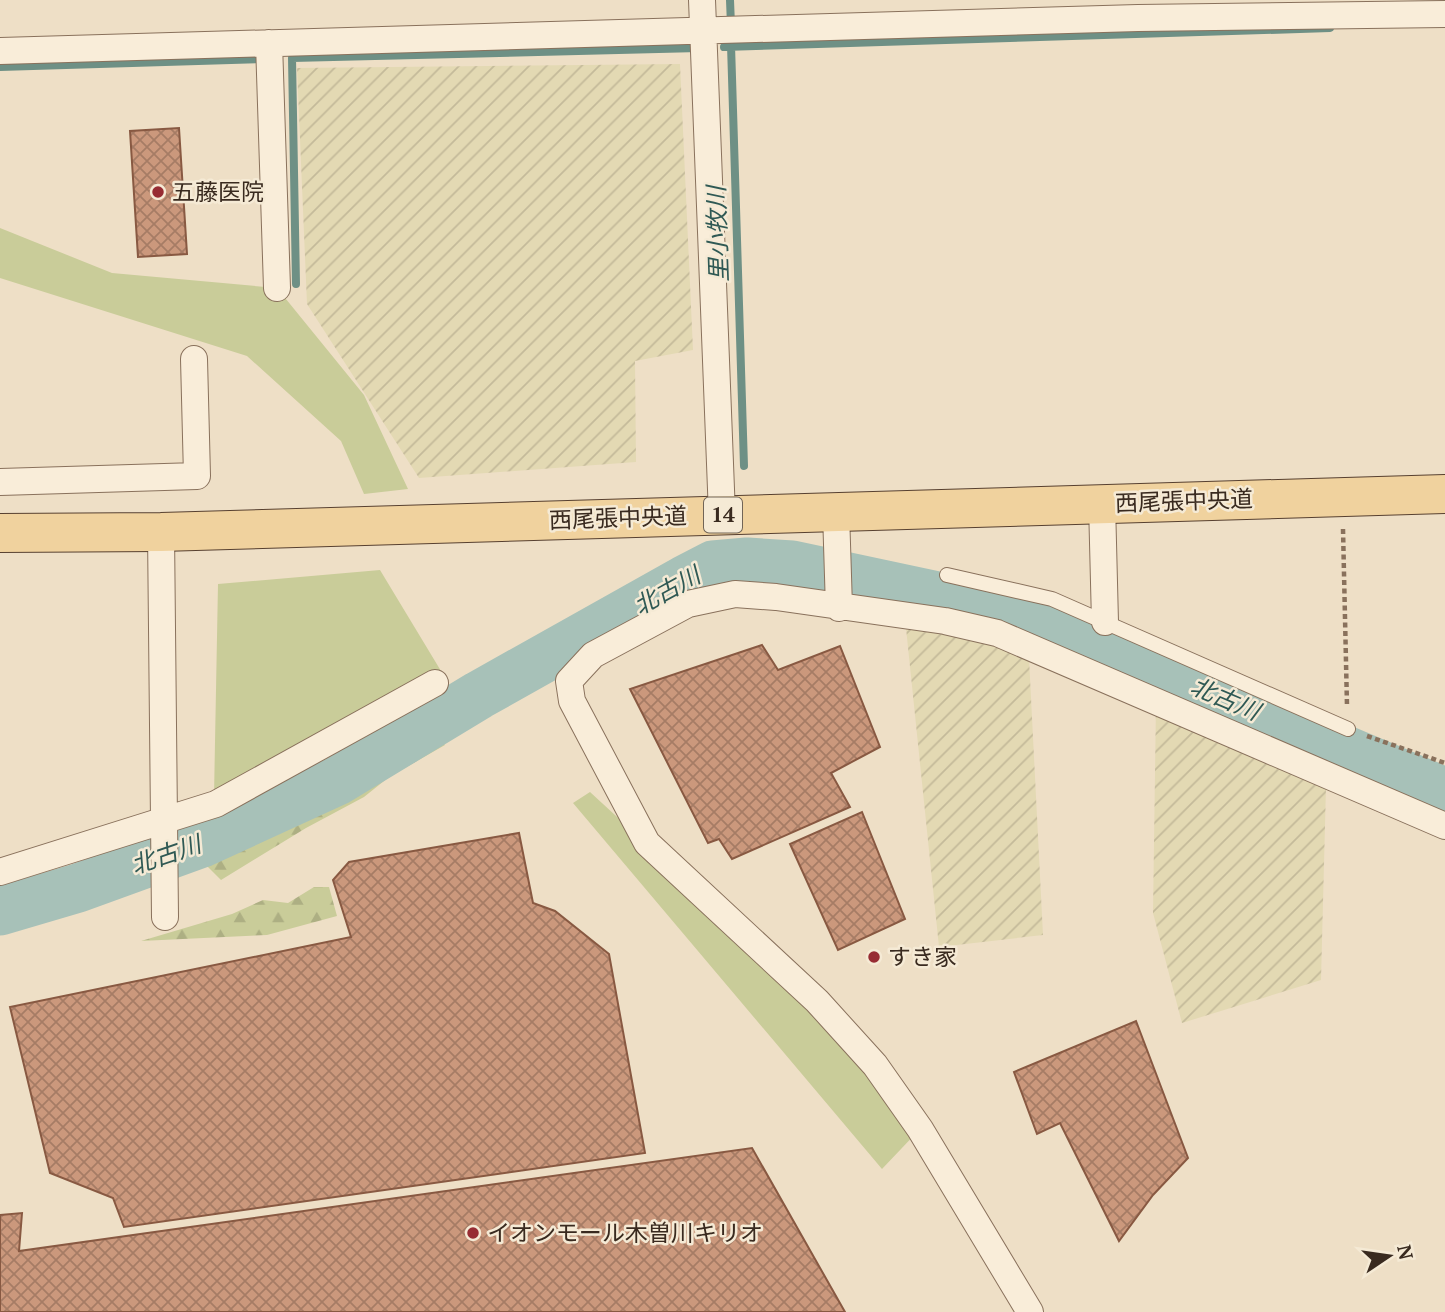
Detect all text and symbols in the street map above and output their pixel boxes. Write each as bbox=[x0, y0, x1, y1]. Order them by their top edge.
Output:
place label: 五藤医院 bbox=[172, 176, 264, 207]
water label: 里小牧川 bbox=[699, 183, 735, 283]
marker: 五藤医院 bbox=[150, 184, 166, 200]
street label: 西尾張中央道 bbox=[1114, 483, 1253, 518]
road number: 14 bbox=[704, 498, 742, 532]
street label: 西尾張中央道 bbox=[548, 500, 687, 535]
water label: 北古川 bbox=[627, 557, 708, 622]
water label: 北古川 bbox=[1186, 669, 1268, 728]
water label: 北古川 bbox=[126, 826, 208, 881]
place label: すき家 bbox=[888, 941, 957, 972]
marker: すき家 bbox=[866, 949, 882, 965]
place label: イオンモール木曽川キリオ bbox=[487, 1217, 763, 1248]
north arrow bbox=[1354, 1221, 1424, 1291]
marker: イオンモール木曽川キリオ bbox=[465, 1225, 481, 1241]
text: N bbox=[1392, 1242, 1420, 1262]

